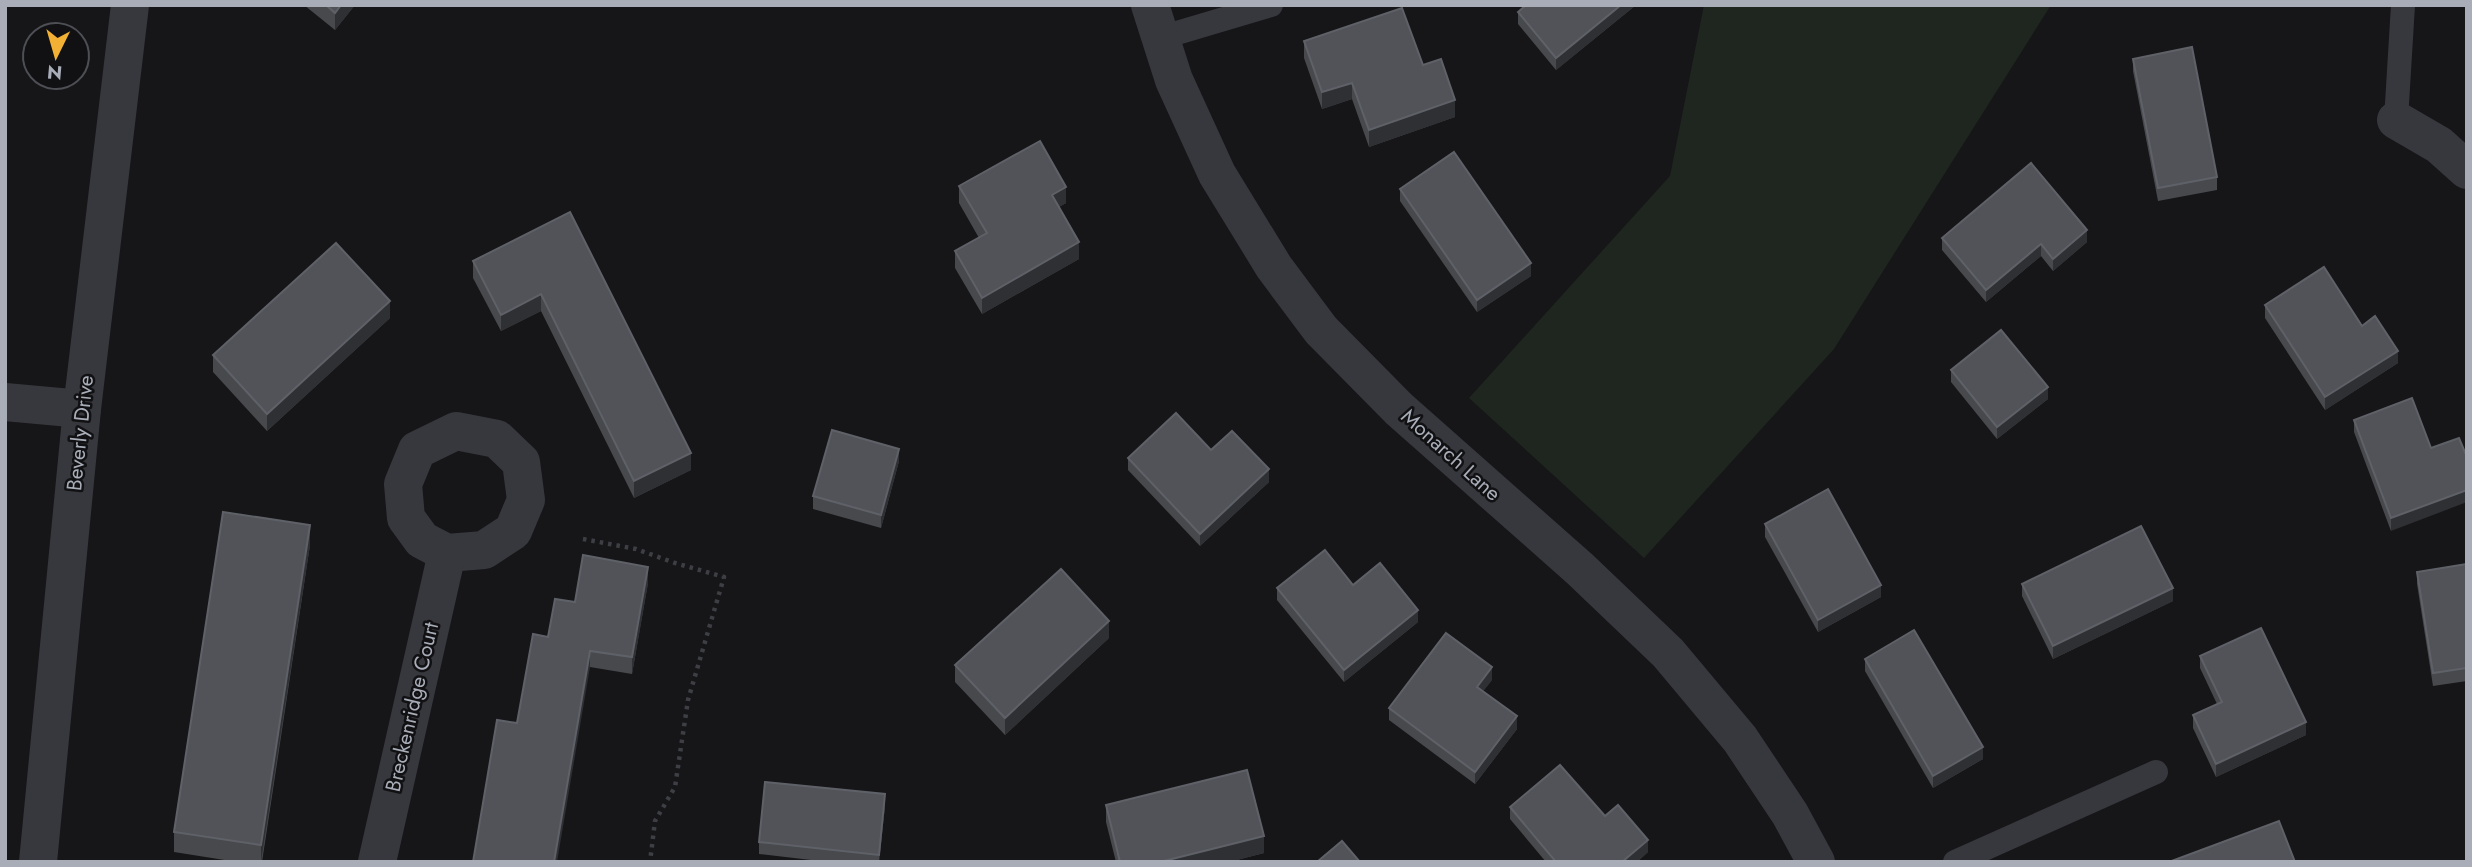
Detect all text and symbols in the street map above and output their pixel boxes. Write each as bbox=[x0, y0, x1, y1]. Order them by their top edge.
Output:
north arrow bbox=[21, 21, 91, 91]
text: N bbox=[46, 58, 63, 87]
street label: Beverly Drive bbox=[59, 373, 101, 492]
street label: Monarch Lane bbox=[1394, 402, 1508, 508]
street label: Breckenridge Court bbox=[378, 619, 446, 795]

